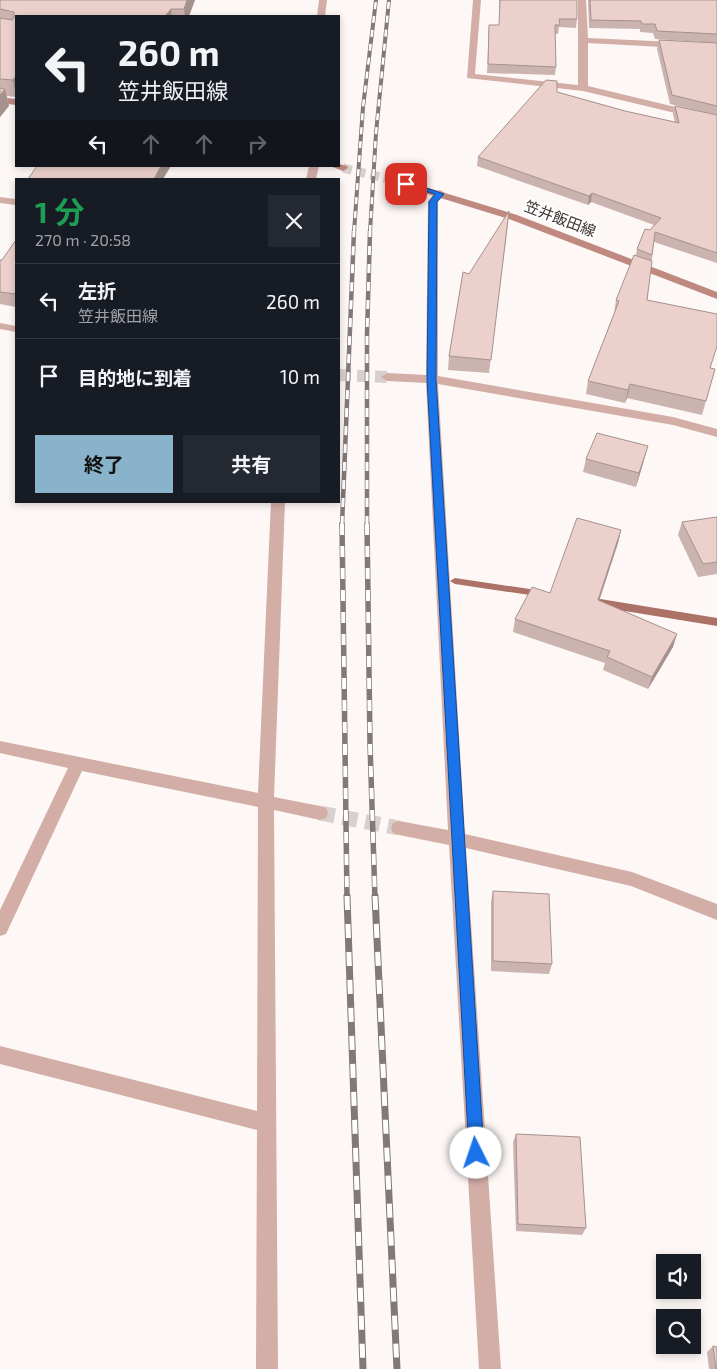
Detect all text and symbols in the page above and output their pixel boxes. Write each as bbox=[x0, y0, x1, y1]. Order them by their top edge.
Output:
text: 260 m bbox=[118, 31, 219, 73]
icon: left bbox=[35, 35, 100, 100]
text: 笠井飯田線 bbox=[118, 77, 228, 103]
icon: left bbox=[84, 130, 112, 158]
icon: ahead bbox=[137, 130, 165, 158]
icon: ahead bbox=[190, 130, 218, 158]
icon: right bbox=[243, 130, 271, 158]
pin bbox=[385, 163, 427, 205]
icon: arrive bbox=[392, 170, 420, 198]
text: 1 分 bbox=[35, 193, 84, 229]
button: close bbox=[268, 195, 320, 247]
street label: 笠井飯田線 bbox=[522, 196, 599, 240]
text: 270 m · 20:58 bbox=[35, 230, 131, 249]
text: 左折 bbox=[78, 279, 116, 302]
icon: left bbox=[35, 287, 63, 315]
text: 260 m bbox=[266, 290, 320, 313]
text: 笠井飯田線 bbox=[78, 306, 158, 325]
icon: arrive bbox=[35, 362, 63, 390]
text: 10 m bbox=[280, 365, 320, 388]
text: 目的地に到着 bbox=[78, 366, 192, 389]
button: 終了 bbox=[35, 435, 173, 493]
button: 共有 bbox=[183, 435, 320, 493]
position arrow bbox=[449, 1126, 501, 1178]
map controls bbox=[656, 1254, 701, 1354]
button: sound bbox=[656, 1254, 701, 1299]
button: search bbox=[656, 1309, 701, 1354]

